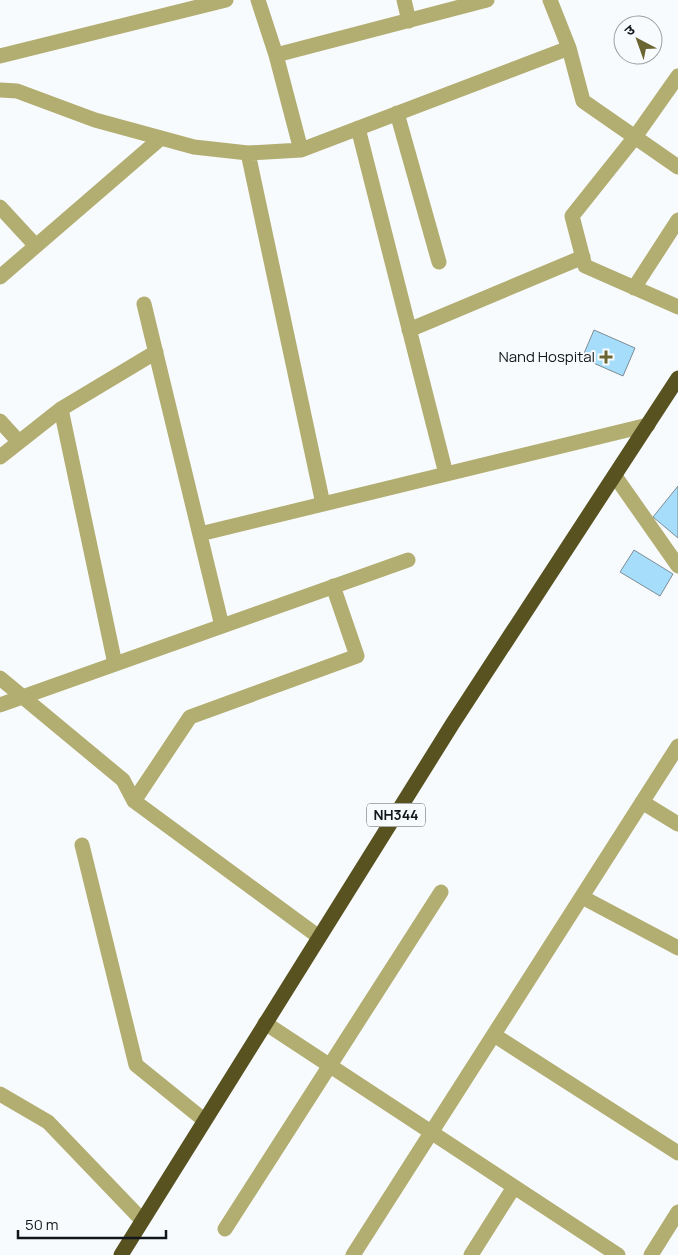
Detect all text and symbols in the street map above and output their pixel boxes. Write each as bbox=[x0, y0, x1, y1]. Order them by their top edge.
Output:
north arrow bbox=[613, 15, 663, 65]
text: उ bbox=[620, 19, 639, 40]
place label: Nand Hospital bbox=[498, 346, 595, 367]
marker: Nand Hospital bbox=[599, 350, 613, 364]
road number: NH344 bbox=[367, 804, 425, 826]
scale bar bbox=[18, 1208, 165, 1240]
text: 50 m bbox=[25, 1214, 59, 1235]

